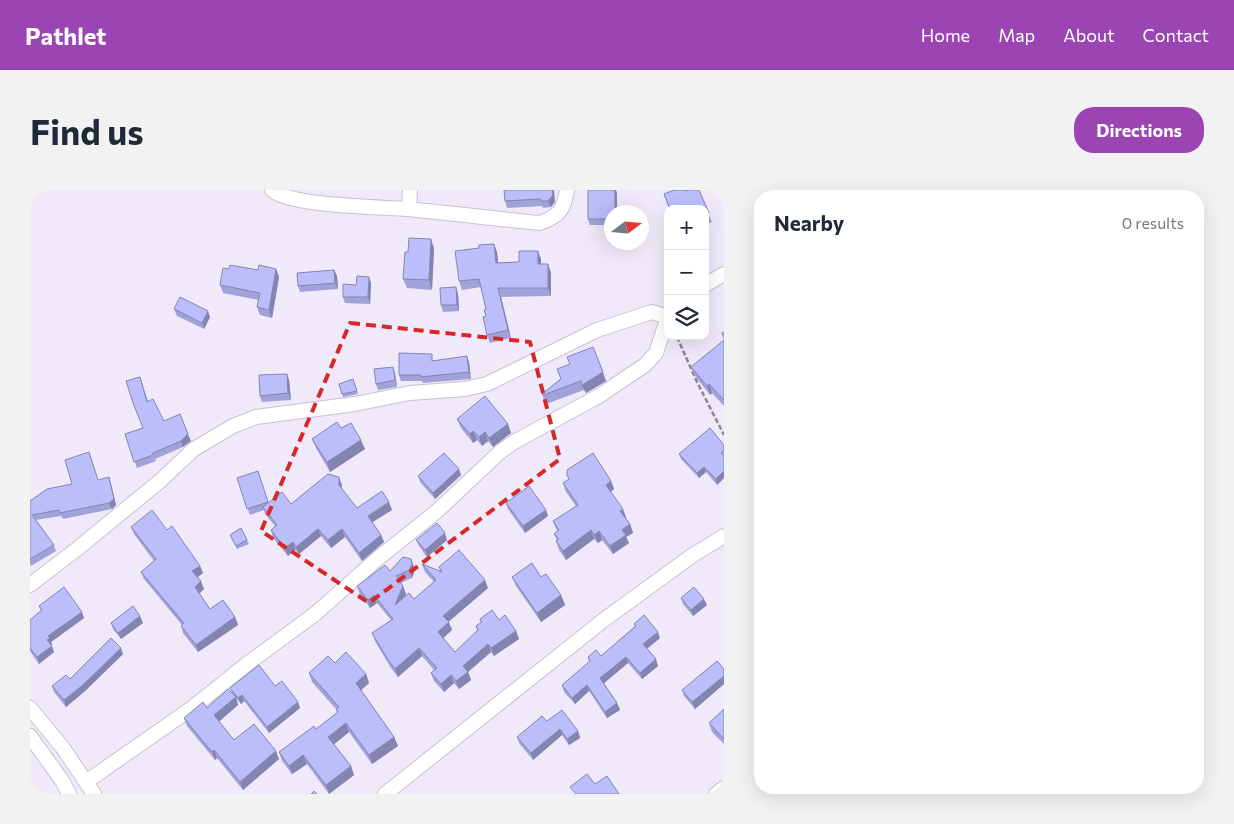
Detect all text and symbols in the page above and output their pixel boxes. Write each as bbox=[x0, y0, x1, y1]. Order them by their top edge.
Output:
text: Pathlet bbox=[25, 21, 106, 50]
text: Home bbox=[921, 24, 970, 46]
text: Map bbox=[998, 24, 1035, 46]
text: About bbox=[1063, 24, 1115, 46]
text: Contact bbox=[1143, 24, 1209, 46]
button: Directions bbox=[1074, 107, 1204, 153]
text: Find us bbox=[30, 109, 144, 152]
north arrow bbox=[604, 205, 649, 250]
map controls bbox=[664, 205, 709, 340]
button: + bbox=[664, 205, 709, 250]
text: Nearby bbox=[774, 210, 844, 235]
text: 0 results bbox=[1122, 213, 1184, 232]
button: − bbox=[664, 250, 709, 295]
button: layers bbox=[664, 295, 709, 340]

